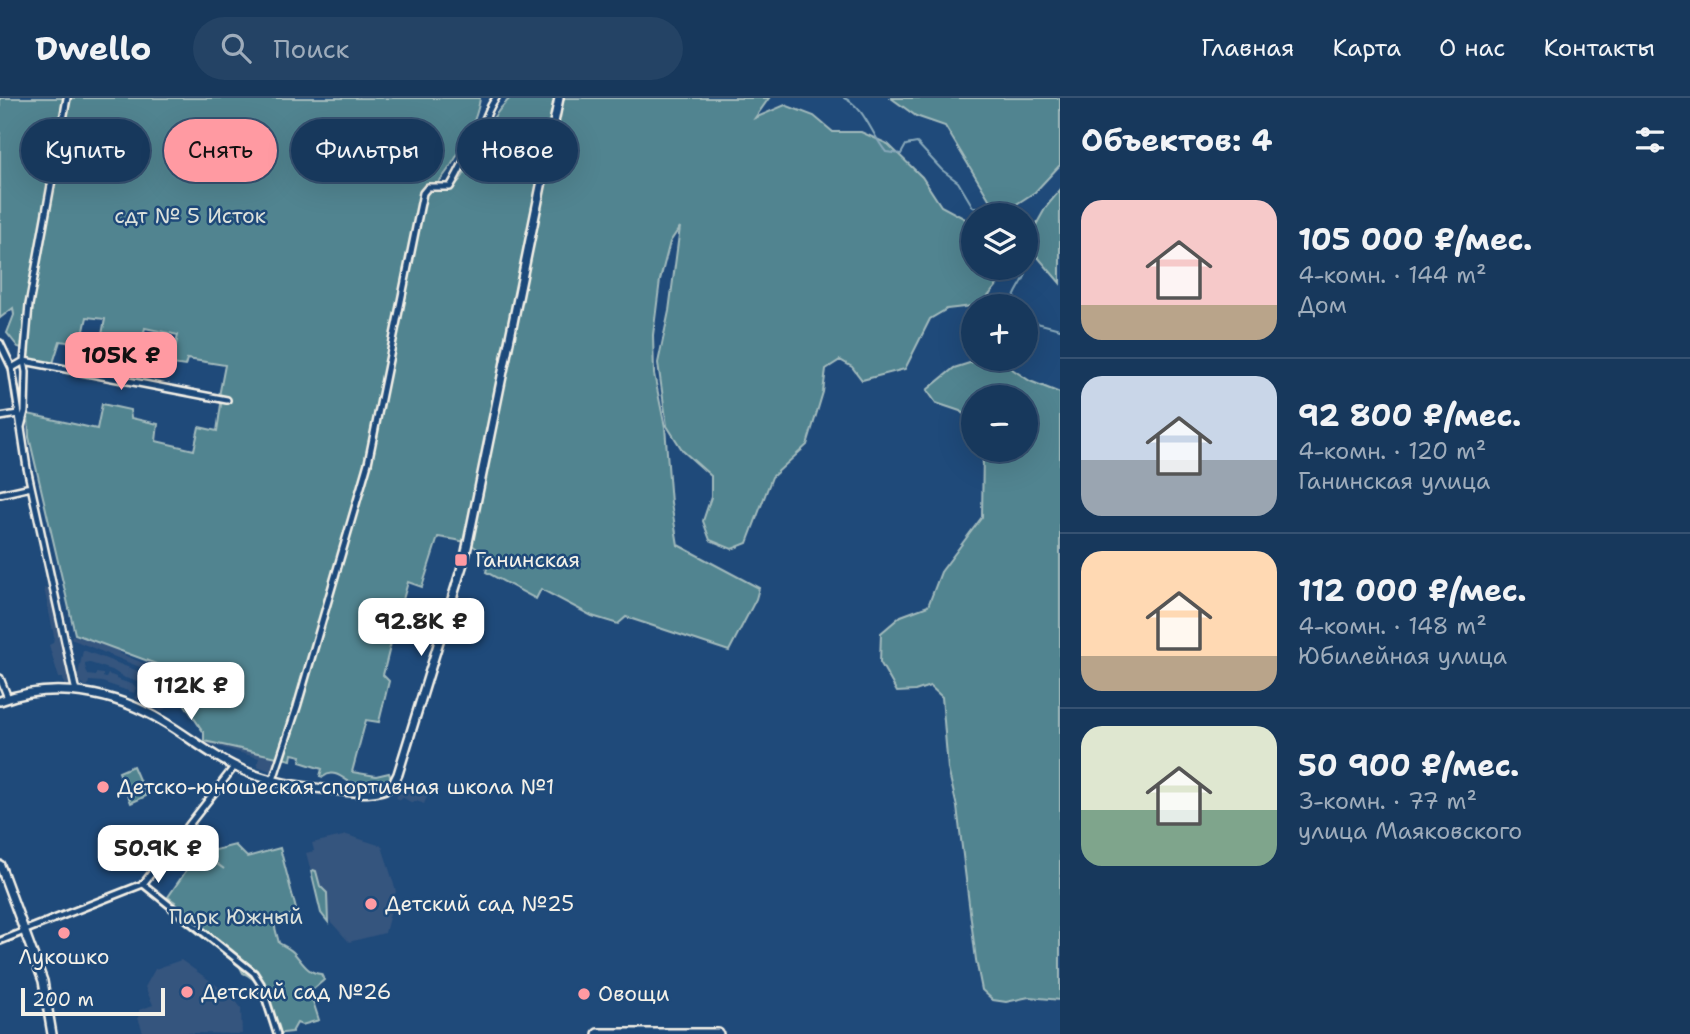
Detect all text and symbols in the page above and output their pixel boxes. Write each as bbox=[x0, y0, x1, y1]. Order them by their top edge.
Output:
search box bbox=[193, 17, 683, 80]
text: Dwello bbox=[35, 26, 151, 71]
icon: search bbox=[217, 29, 255, 67]
text: Поиск bbox=[273, 31, 349, 66]
text: Главная bbox=[1201, 32, 1294, 64]
text: Карта bbox=[1332, 32, 1401, 64]
text: О нас bbox=[1439, 32, 1505, 64]
text: Контакты bbox=[1543, 32, 1655, 64]
chip: Купить bbox=[21, 119, 150, 182]
chip: Снять bbox=[164, 119, 277, 182]
chip: Фильтры bbox=[291, 119, 443, 182]
chip: Новое bbox=[457, 119, 578, 182]
text: Объектов: 4 bbox=[1081, 120, 1273, 161]
icon: filters bbox=[1631, 121, 1669, 159]
park label: сдт № 5 Исток bbox=[114, 202, 266, 230]
map controls bbox=[961, 203, 1038, 462]
button: layers bbox=[961, 203, 1038, 280]
text: 105 000 ₽/мес. bbox=[1298, 219, 1532, 260]
icon: home bbox=[1137, 228, 1221, 312]
text: 4-комн. · 144 m² bbox=[1298, 260, 1487, 290]
text: Дом bbox=[1298, 290, 1347, 320]
button: + bbox=[961, 294, 1038, 371]
pin: 105K ₽ bbox=[64, 332, 178, 392]
text: 105K ₽ bbox=[81, 340, 161, 370]
button: − bbox=[961, 385, 1038, 462]
text: 92 800 ₽/мес. bbox=[1298, 395, 1521, 436]
icon: home bbox=[1137, 404, 1221, 488]
text: 4-комн. · 120 m² bbox=[1298, 436, 1486, 466]
text: Ганинская улица bbox=[1298, 466, 1490, 496]
place label: Ганинская bbox=[475, 546, 580, 574]
marker: Ганинская bbox=[453, 552, 469, 568]
text: 112 000 ₽/мес. bbox=[1298, 570, 1527, 611]
icon: home bbox=[1137, 579, 1221, 663]
pin: 92.8K ₽ bbox=[356, 598, 486, 658]
text: 92.8K ₽ bbox=[374, 606, 468, 636]
text: 4-комн. · 148 m² bbox=[1298, 611, 1487, 641]
text: Юбилейная улица bbox=[1298, 641, 1507, 671]
pin: 112K ₽ bbox=[134, 662, 248, 722]
text: 112K ₽ bbox=[153, 670, 229, 700]
text: 50 900 ₽/мес. bbox=[1298, 745, 1519, 786]
icon: home bbox=[1137, 754, 1221, 838]
place label: Детско-юношеская спортивная школа №1 bbox=[117, 773, 554, 801]
marker: Детско-юношеская спортивная школа №1 bbox=[95, 779, 111, 795]
text: 3-комн. · 77 m² bbox=[1298, 786, 1477, 816]
text: улица Маяковского bbox=[1298, 816, 1522, 846]
pin: 50.9K ₽ bbox=[93, 826, 223, 885]
text: 50.9K ₽ bbox=[114, 833, 202, 863]
place label: Детский сад №25 bbox=[385, 890, 574, 918]
marker: Детский сад №25 bbox=[363, 896, 379, 912]
park label: Парк Южный bbox=[169, 903, 303, 931]
marker: Лукошко bbox=[56, 925, 72, 941]
place label: Лукошко bbox=[19, 943, 109, 971]
place label: Детский сад №26 bbox=[201, 978, 391, 1006]
place label: Овощи bbox=[598, 980, 670, 1008]
marker: Детский сад №26 bbox=[179, 984, 195, 1000]
scale bar bbox=[21, 985, 164, 1017]
marker: Овощи bbox=[576, 986, 592, 1002]
text: 200 m bbox=[32, 987, 94, 1012]

